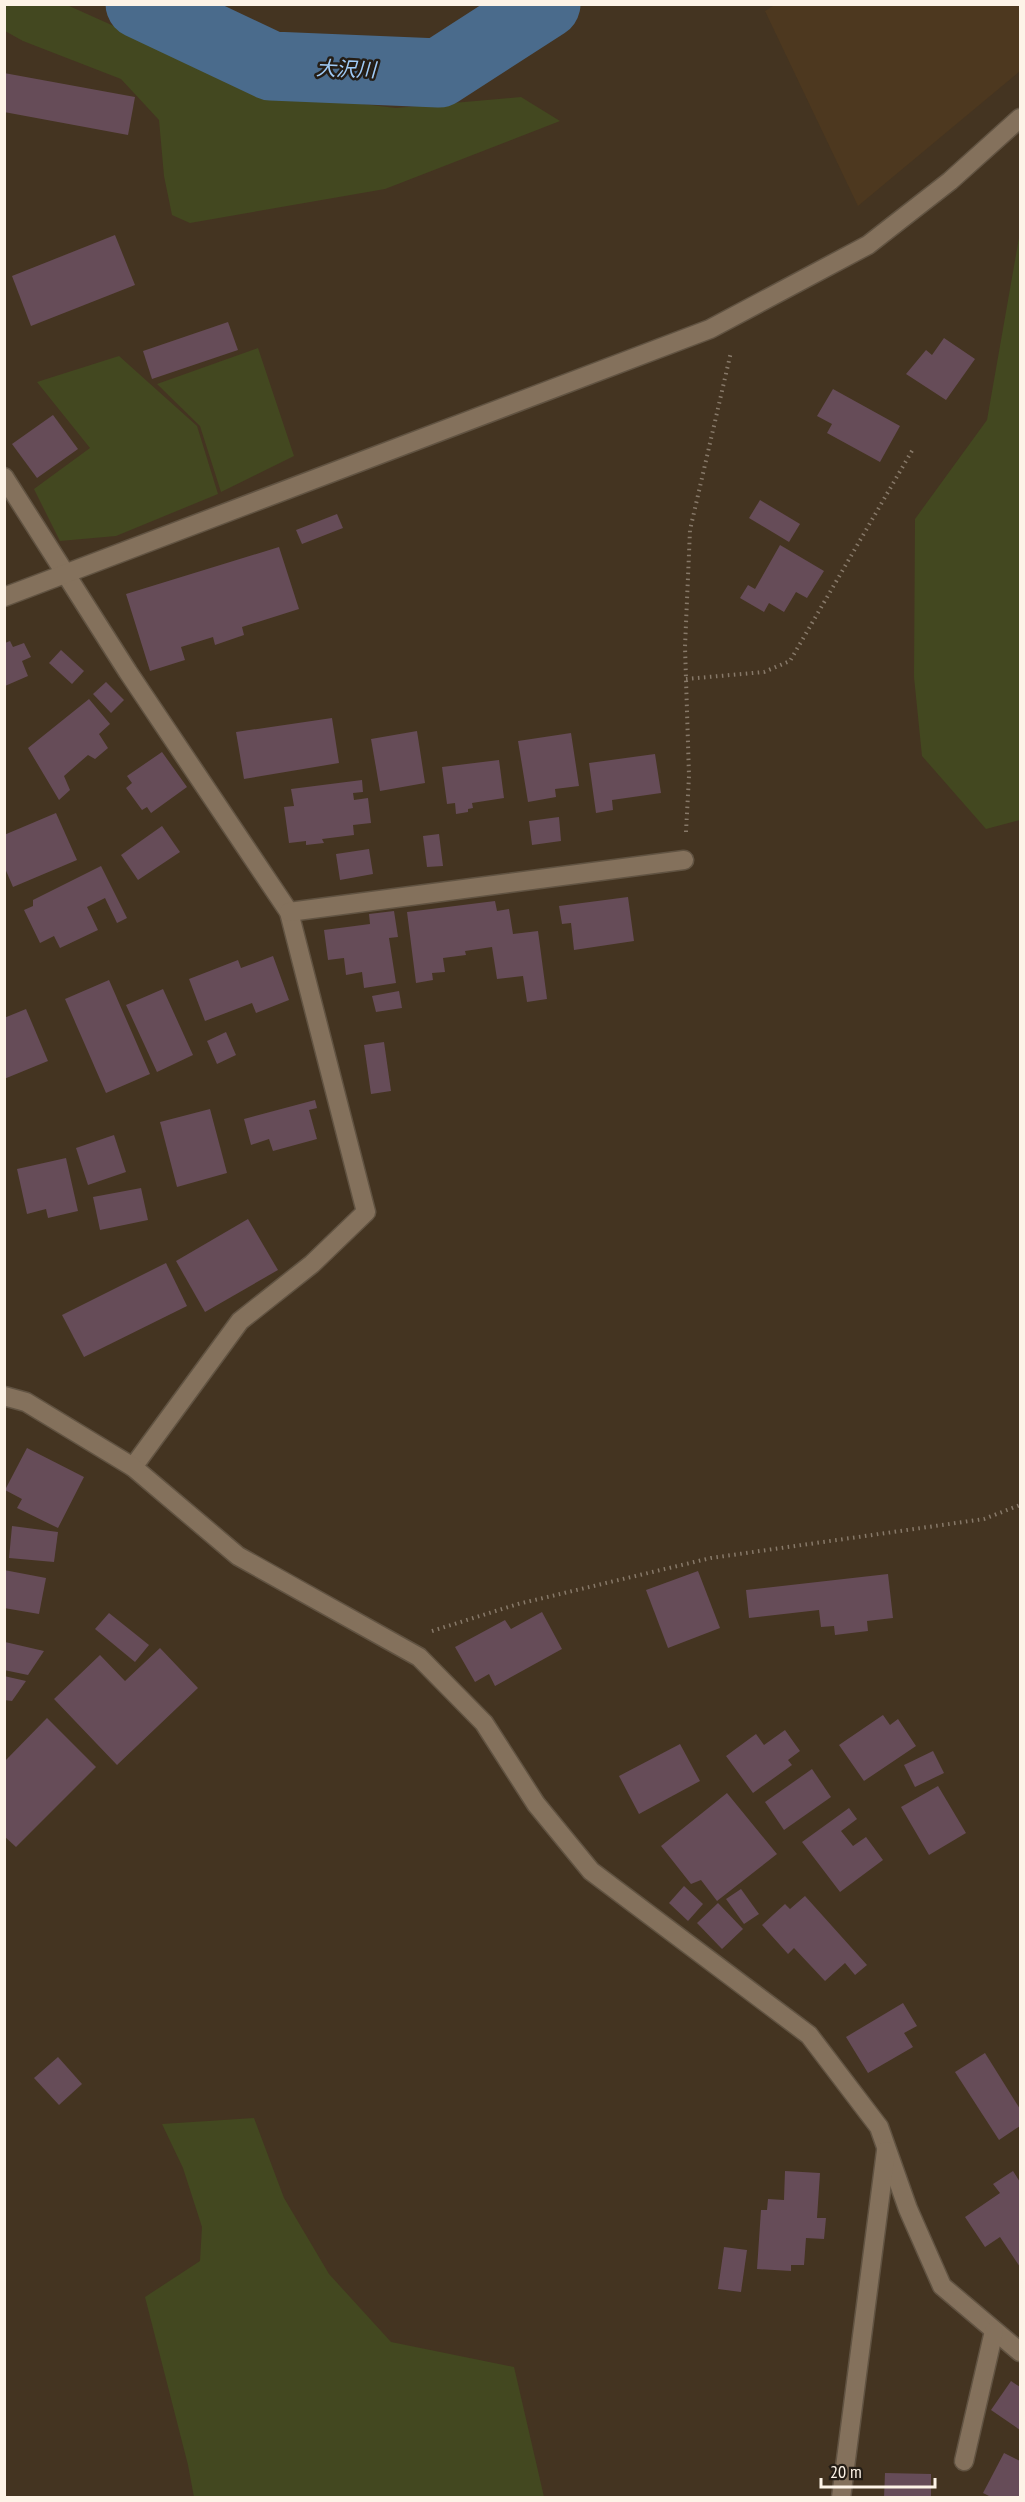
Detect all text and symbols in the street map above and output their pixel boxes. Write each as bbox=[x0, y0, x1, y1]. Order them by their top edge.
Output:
water label: 大沢川 bbox=[316, 55, 378, 83]
scale bar bbox=[821, 2451, 935, 2489]
text: 20 m bbox=[830, 2460, 862, 2483]

